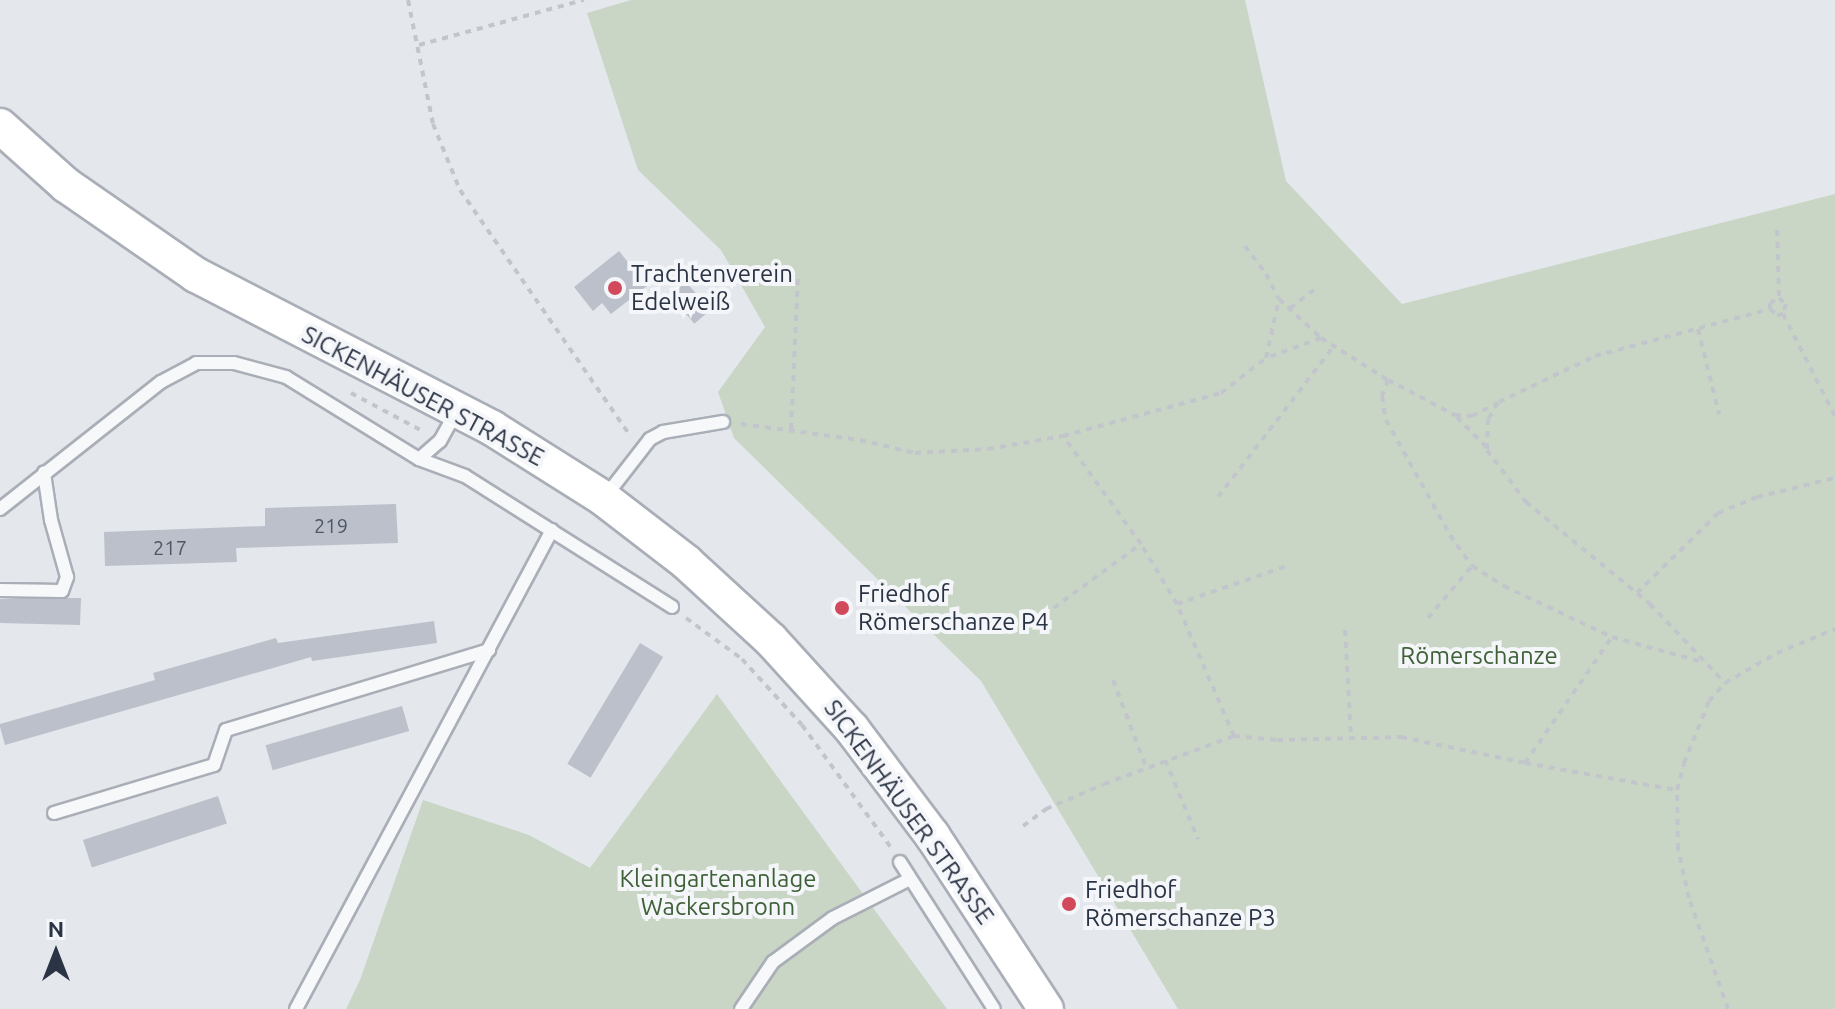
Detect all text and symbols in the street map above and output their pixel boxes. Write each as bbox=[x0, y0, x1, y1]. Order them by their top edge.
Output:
place label: Trachtenverein Edelweiß bbox=[631, 260, 793, 316]
marker: Trachtenverein Edelweiß bbox=[606, 279, 624, 297]
street label: SICKENHÄUSER STRASSE bbox=[297, 320, 549, 472]
house number: 219 bbox=[314, 513, 348, 537]
house number: 217 bbox=[153, 535, 187, 559]
place label: Friedhof Römerschanze P4 bbox=[858, 580, 1049, 636]
marker: Friedhof Römerschanze P4 bbox=[833, 599, 851, 617]
park label: Römerschanze bbox=[1400, 642, 1558, 670]
street label: SICKENHÄUSER STRASSE bbox=[818, 694, 1000, 930]
park label: Kleingartenanlage Wackersbronn bbox=[619, 865, 817, 921]
place label: Friedhof Römerschanze P3 bbox=[1085, 876, 1276, 932]
marker: Friedhof Römerschanze P3 bbox=[1060, 895, 1078, 913]
north arrow bbox=[16, 913, 96, 993]
text: N bbox=[48, 916, 64, 941]

